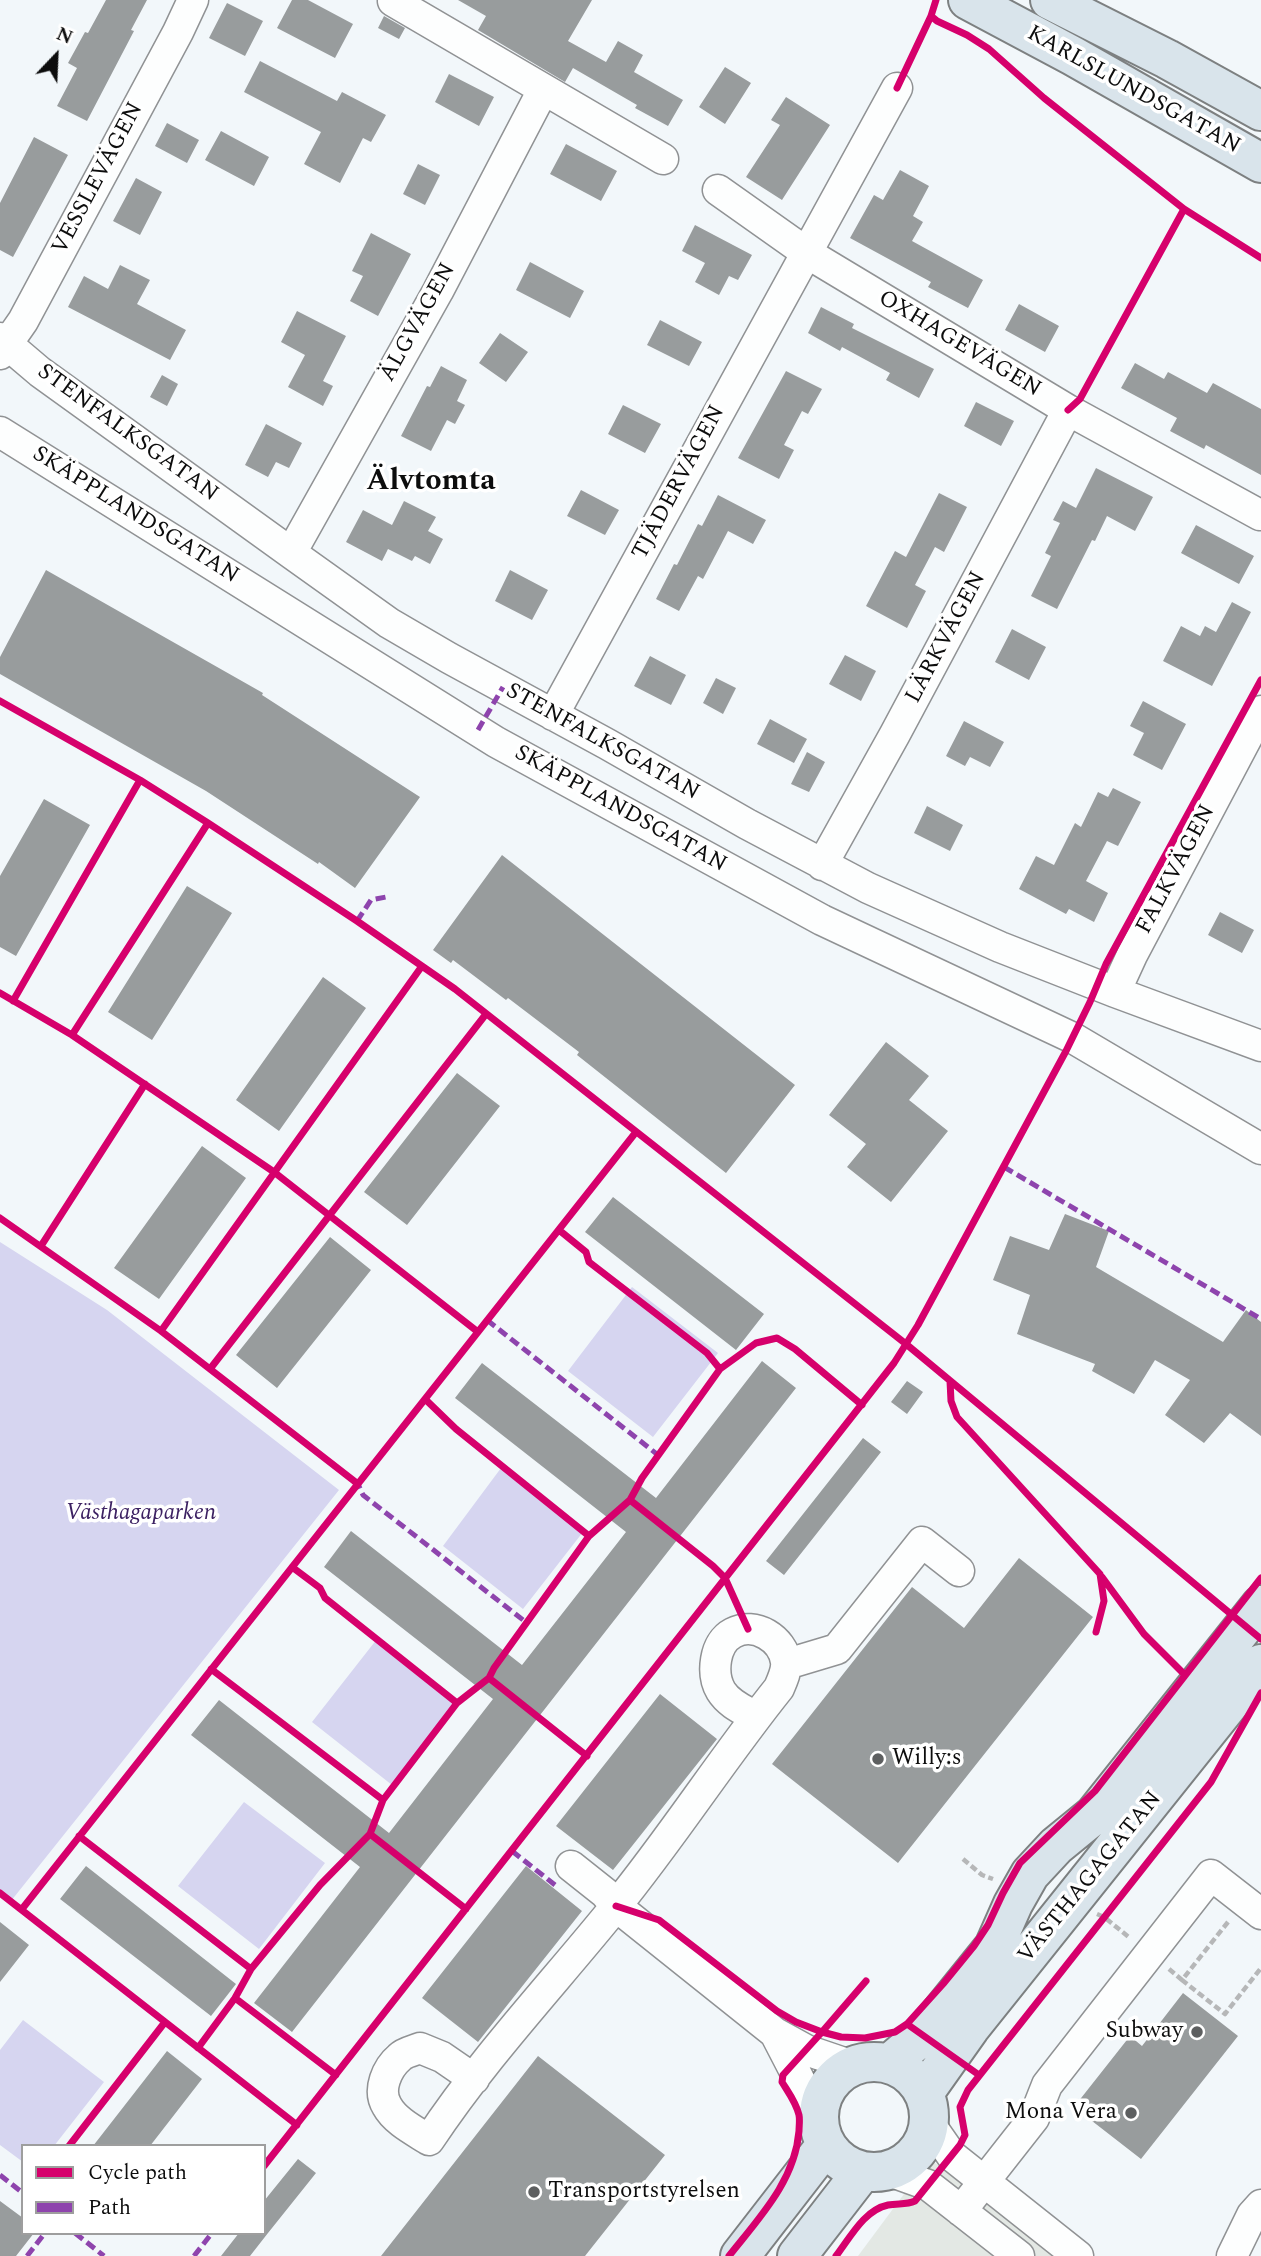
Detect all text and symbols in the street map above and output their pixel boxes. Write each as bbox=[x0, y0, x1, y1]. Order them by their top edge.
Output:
text: N bbox=[52, 20, 77, 53]
north arrow bbox=[21, 21, 91, 91]
street label: KARLSLUNDSGATAN bbox=[1021, 21, 1245, 161]
street label: VESSLEVÄGEN bbox=[47, 98, 151, 260]
street label: ÄLGVÄGEN bbox=[375, 259, 463, 387]
street label: OXHAGEVÄGEN bbox=[872, 285, 1046, 405]
street label: STENFALKSGATAN bbox=[31, 359, 223, 509]
street label: TJÄDERVÄGEN bbox=[628, 401, 732, 565]
street label: SKÄPPLANDSGATAN bbox=[27, 441, 243, 591]
district label: Älvtomta bbox=[366, 465, 496, 501]
street label: LÄRKVÄGEN bbox=[901, 567, 993, 709]
street label: STENFALKSGATAN bbox=[500, 678, 704, 808]
street label: SKÄPPLANDSGATAN bbox=[509, 740, 731, 880]
street label: FALKVÄGEN bbox=[1131, 801, 1223, 939]
park label: Västhagaparken bbox=[66, 1500, 216, 1528]
place label: Willy:s bbox=[892, 1745, 962, 1773]
marker: Willy:s bbox=[870, 1751, 886, 1767]
street label: VÄSTHAGAGATAN bbox=[1013, 1786, 1169, 1970]
place label: Subway bbox=[1106, 2018, 1183, 2046]
marker: Subway bbox=[1189, 2024, 1205, 2040]
place label: Mona Vera bbox=[1005, 2099, 1117, 2127]
marker: Mona Vera bbox=[1123, 2105, 1139, 2121]
legend bbox=[21, 2144, 266, 2235]
text: Cycle path bbox=[88, 2157, 187, 2189]
place label: Transportstyrelsen bbox=[548, 2178, 740, 2206]
marker: Transportstyrelsen bbox=[526, 2184, 542, 2200]
text: Path bbox=[88, 2192, 131, 2224]

